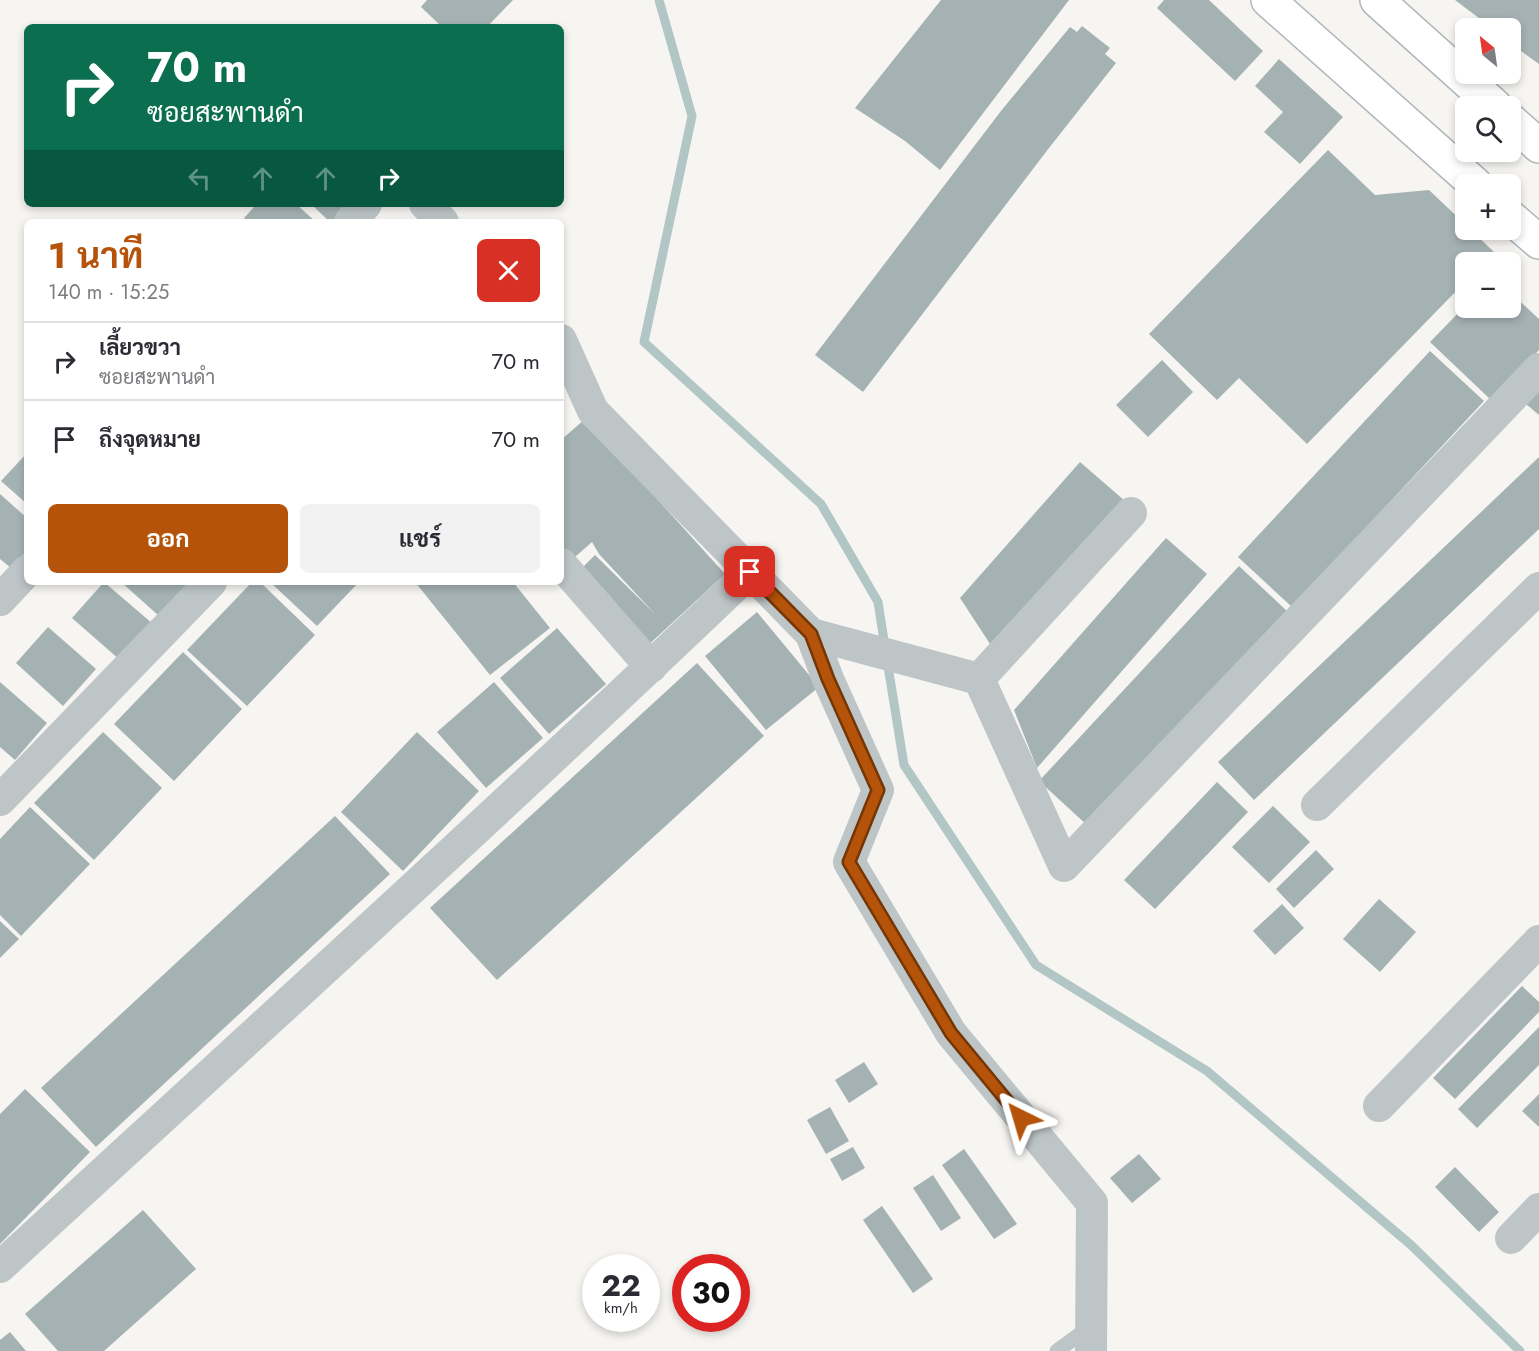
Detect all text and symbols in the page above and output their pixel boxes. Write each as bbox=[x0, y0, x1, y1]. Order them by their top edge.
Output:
north arrow bbox=[1455, 18, 1521, 84]
map controls bbox=[1455, 18, 1521, 318]
text: 70 m bbox=[147, 37, 247, 98]
icon: right bbox=[48, 48, 126, 126]
text: ซอยสะพานดำ bbox=[147, 93, 304, 132]
button: search bbox=[1455, 96, 1521, 162]
icon: left bbox=[183, 162, 216, 195]
icon: ahead bbox=[246, 162, 279, 195]
icon: ahead bbox=[309, 162, 342, 195]
icon: right bbox=[372, 162, 405, 195]
button: + bbox=[1455, 174, 1521, 240]
text: 1 นาที bbox=[48, 229, 143, 281]
button: close bbox=[477, 239, 540, 302]
button: − bbox=[1455, 252, 1521, 318]
text: 140 m · 15:25 bbox=[48, 278, 169, 307]
text: เลี้ยวขวา bbox=[99, 331, 181, 363]
icon: right bbox=[48, 345, 81, 378]
text: 70 m bbox=[491, 345, 540, 377]
text: ซอยสะพานดำ bbox=[99, 363, 215, 392]
icon: arrive bbox=[48, 423, 81, 456]
text: ถึงจุดหมาย bbox=[99, 423, 201, 455]
text: 70 m bbox=[491, 423, 540, 455]
button: ออก bbox=[48, 504, 288, 573]
button: แชร์ bbox=[300, 504, 540, 573]
pin bbox=[724, 546, 775, 597]
icon: arrive bbox=[733, 555, 766, 588]
position arrow bbox=[989, 1086, 1053, 1150]
speed limit sign: 30 bbox=[672, 1254, 750, 1332]
text: 22 bbox=[601, 1264, 641, 1307]
text: km/h bbox=[604, 1297, 638, 1319]

